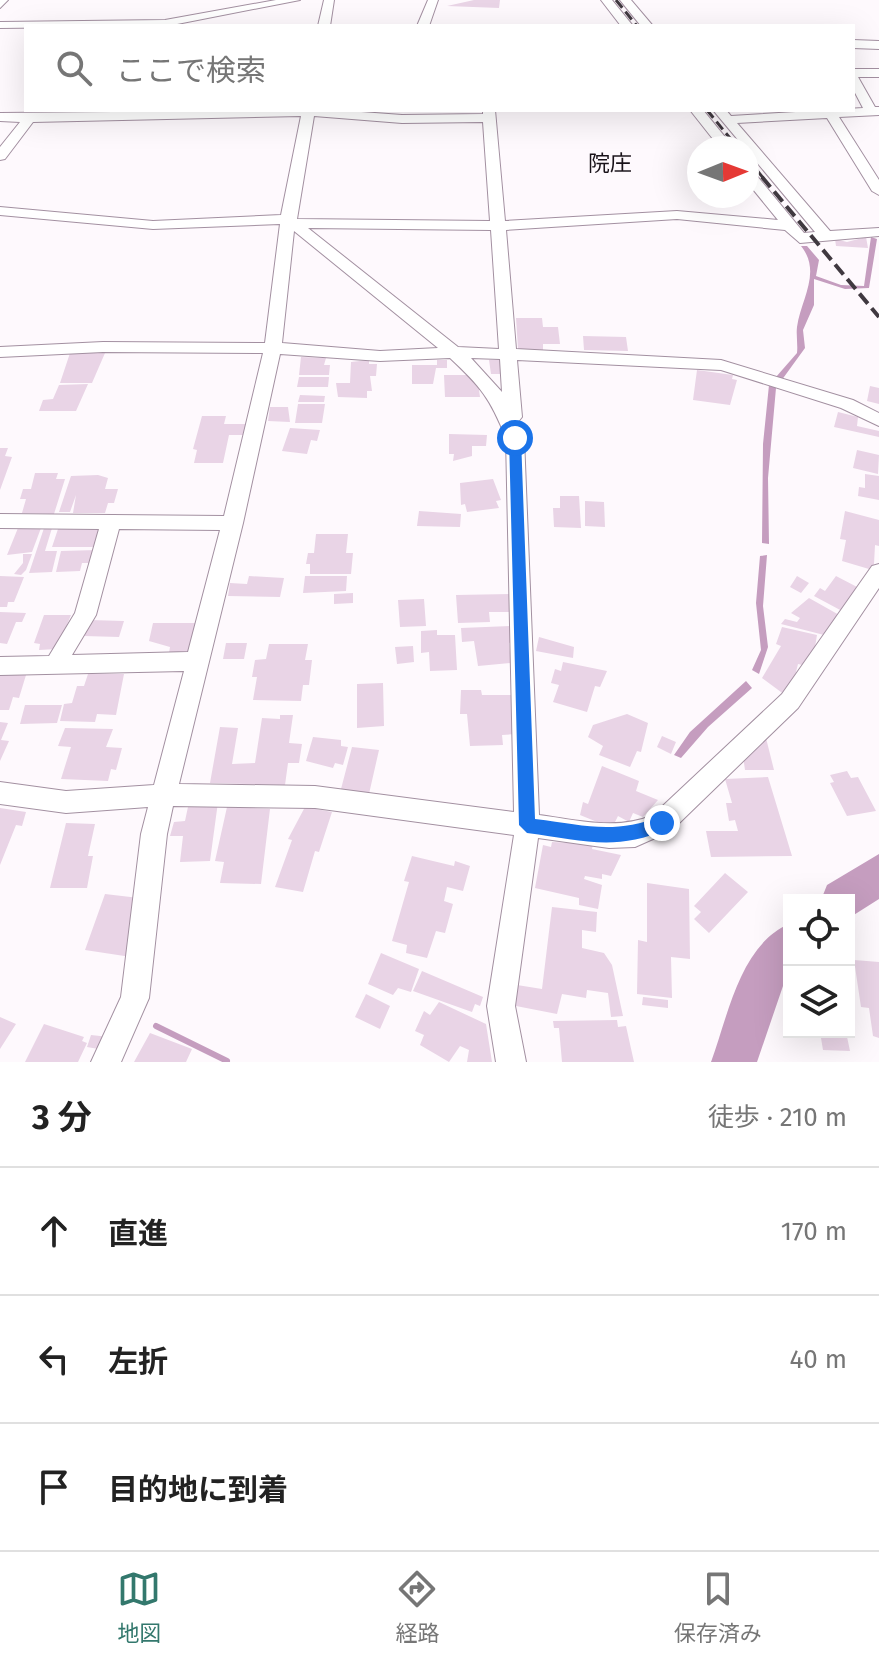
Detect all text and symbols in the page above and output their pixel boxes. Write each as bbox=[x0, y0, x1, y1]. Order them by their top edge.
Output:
search box bbox=[24, 24, 855, 112]
icon: search bbox=[52, 46, 96, 90]
text: ここで検索 bbox=[116, 53, 266, 89]
north arrow bbox=[687, 136, 759, 208]
district label: 院庄 bbox=[588, 150, 632, 177]
route start bbox=[497, 420, 533, 456]
route end bbox=[644, 805, 680, 841]
map controls bbox=[783, 894, 855, 1038]
button: locate bbox=[783, 894, 855, 966]
button: layers bbox=[783, 966, 855, 1038]
text: 3 分 bbox=[32, 1097, 92, 1138]
text: 徒歩 · 210 m bbox=[708, 1102, 847, 1133]
icon: ahead bbox=[32, 1209, 76, 1253]
text: 直進 bbox=[108, 1216, 168, 1252]
text: 170 m bbox=[781, 1216, 847, 1247]
icon: left bbox=[32, 1337, 76, 1381]
text: 左折 bbox=[108, 1344, 168, 1380]
text: 40 m bbox=[789, 1344, 847, 1375]
icon: arrive bbox=[32, 1465, 76, 1509]
text: 目的地に到着 bbox=[108, 1472, 288, 1508]
tab: 地図 bbox=[117, 1567, 161, 1647]
tab: 経路 bbox=[395, 1567, 440, 1647]
tab: 保存済み bbox=[674, 1567, 762, 1647]

